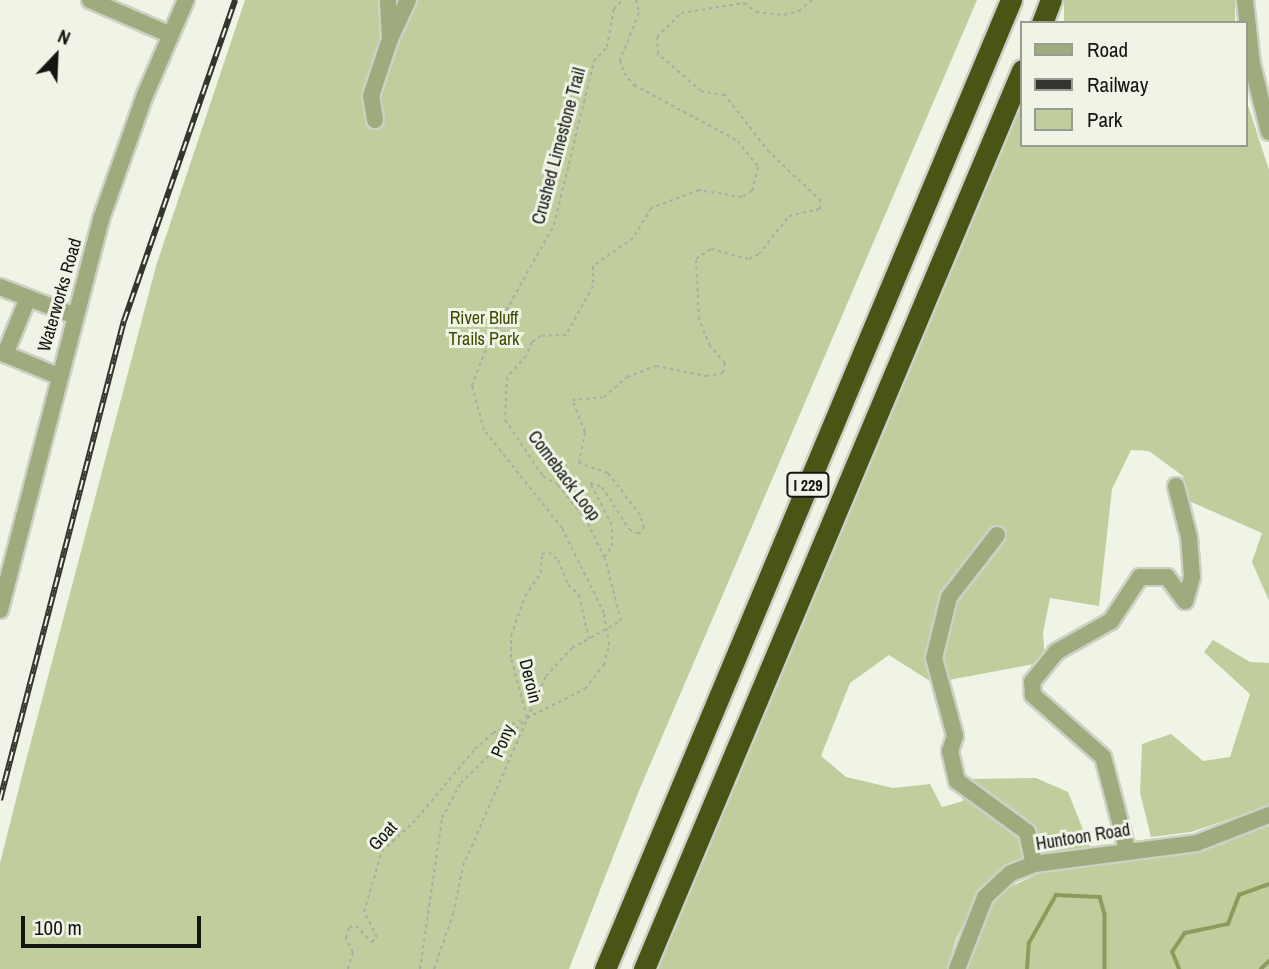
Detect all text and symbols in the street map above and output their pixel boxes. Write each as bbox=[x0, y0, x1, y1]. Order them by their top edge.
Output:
north arrow bbox=[21, 21, 91, 91]
legend bbox=[1020, 21, 1248, 147]
text: N bbox=[54, 23, 74, 51]
text: Road bbox=[1087, 35, 1128, 64]
street label: Crushed Limestone Trail bbox=[528, 65, 590, 227]
text: Railway bbox=[1087, 70, 1148, 99]
text: Park bbox=[1087, 105, 1122, 134]
street label: Waterworks Road bbox=[34, 236, 86, 354]
park label: River Bluff Trails Park bbox=[449, 308, 519, 350]
street label: Comeback Loop bbox=[523, 427, 605, 525]
road number: I 229 bbox=[785, 472, 831, 498]
street label: Deroin bbox=[514, 657, 546, 705]
street label: Pony bbox=[486, 721, 520, 761]
street label: Goat bbox=[364, 817, 402, 855]
street label: Huntoon Road bbox=[1034, 819, 1132, 855]
scale bar bbox=[24, 902, 205, 946]
text: 100 m bbox=[34, 913, 82, 942]

